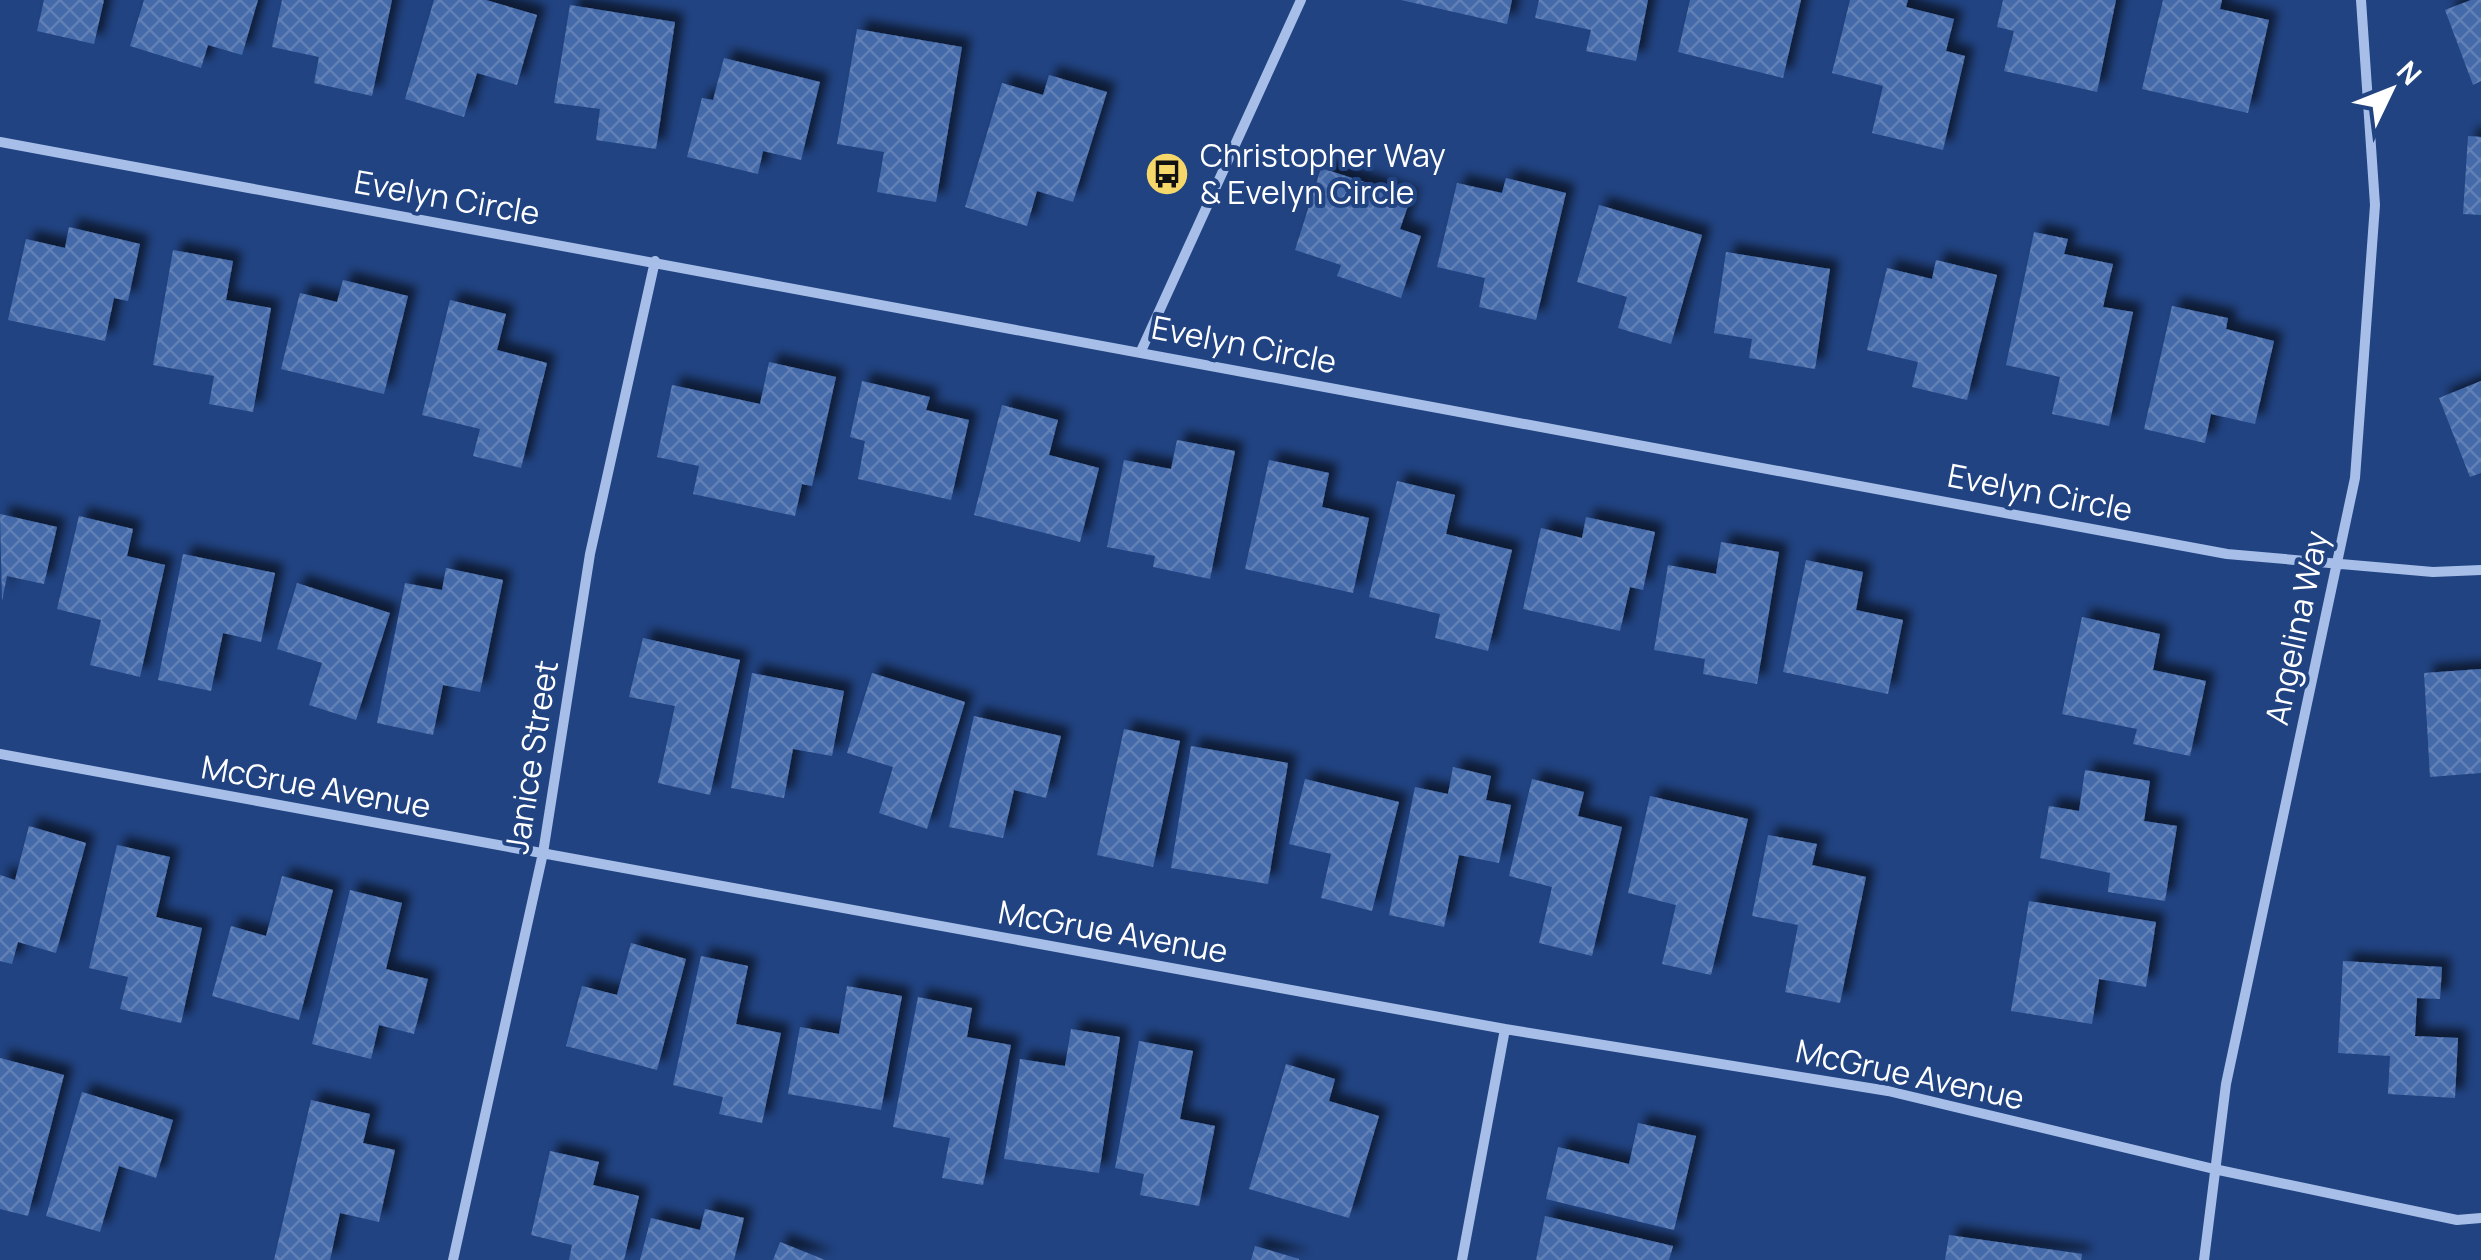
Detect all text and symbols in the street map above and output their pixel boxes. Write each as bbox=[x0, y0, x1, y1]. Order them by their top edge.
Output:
north arrow bbox=[2341, 40, 2441, 140]
text: N bbox=[2389, 52, 2431, 93]
place label: Christopher Way & Evelyn Circle bbox=[1200, 133, 1446, 214]
bus stop icon: Christopher Way & Evelyn Circle bbox=[1144, 151, 1190, 197]
street label: Evelyn Circle bbox=[351, 159, 543, 235]
street label: Evelyn Circle bbox=[1148, 305, 1340, 383]
street label: Evelyn Circle bbox=[1944, 453, 2136, 531]
street label: Angelina Way bbox=[2254, 527, 2338, 729]
street label: Janice Street bbox=[494, 657, 568, 857]
street label: McGrue Avenue bbox=[198, 744, 434, 828]
street label: McGrue Avenue bbox=[995, 889, 1231, 973]
street label: McGrue Avenue bbox=[1792, 1028, 2028, 1120]

